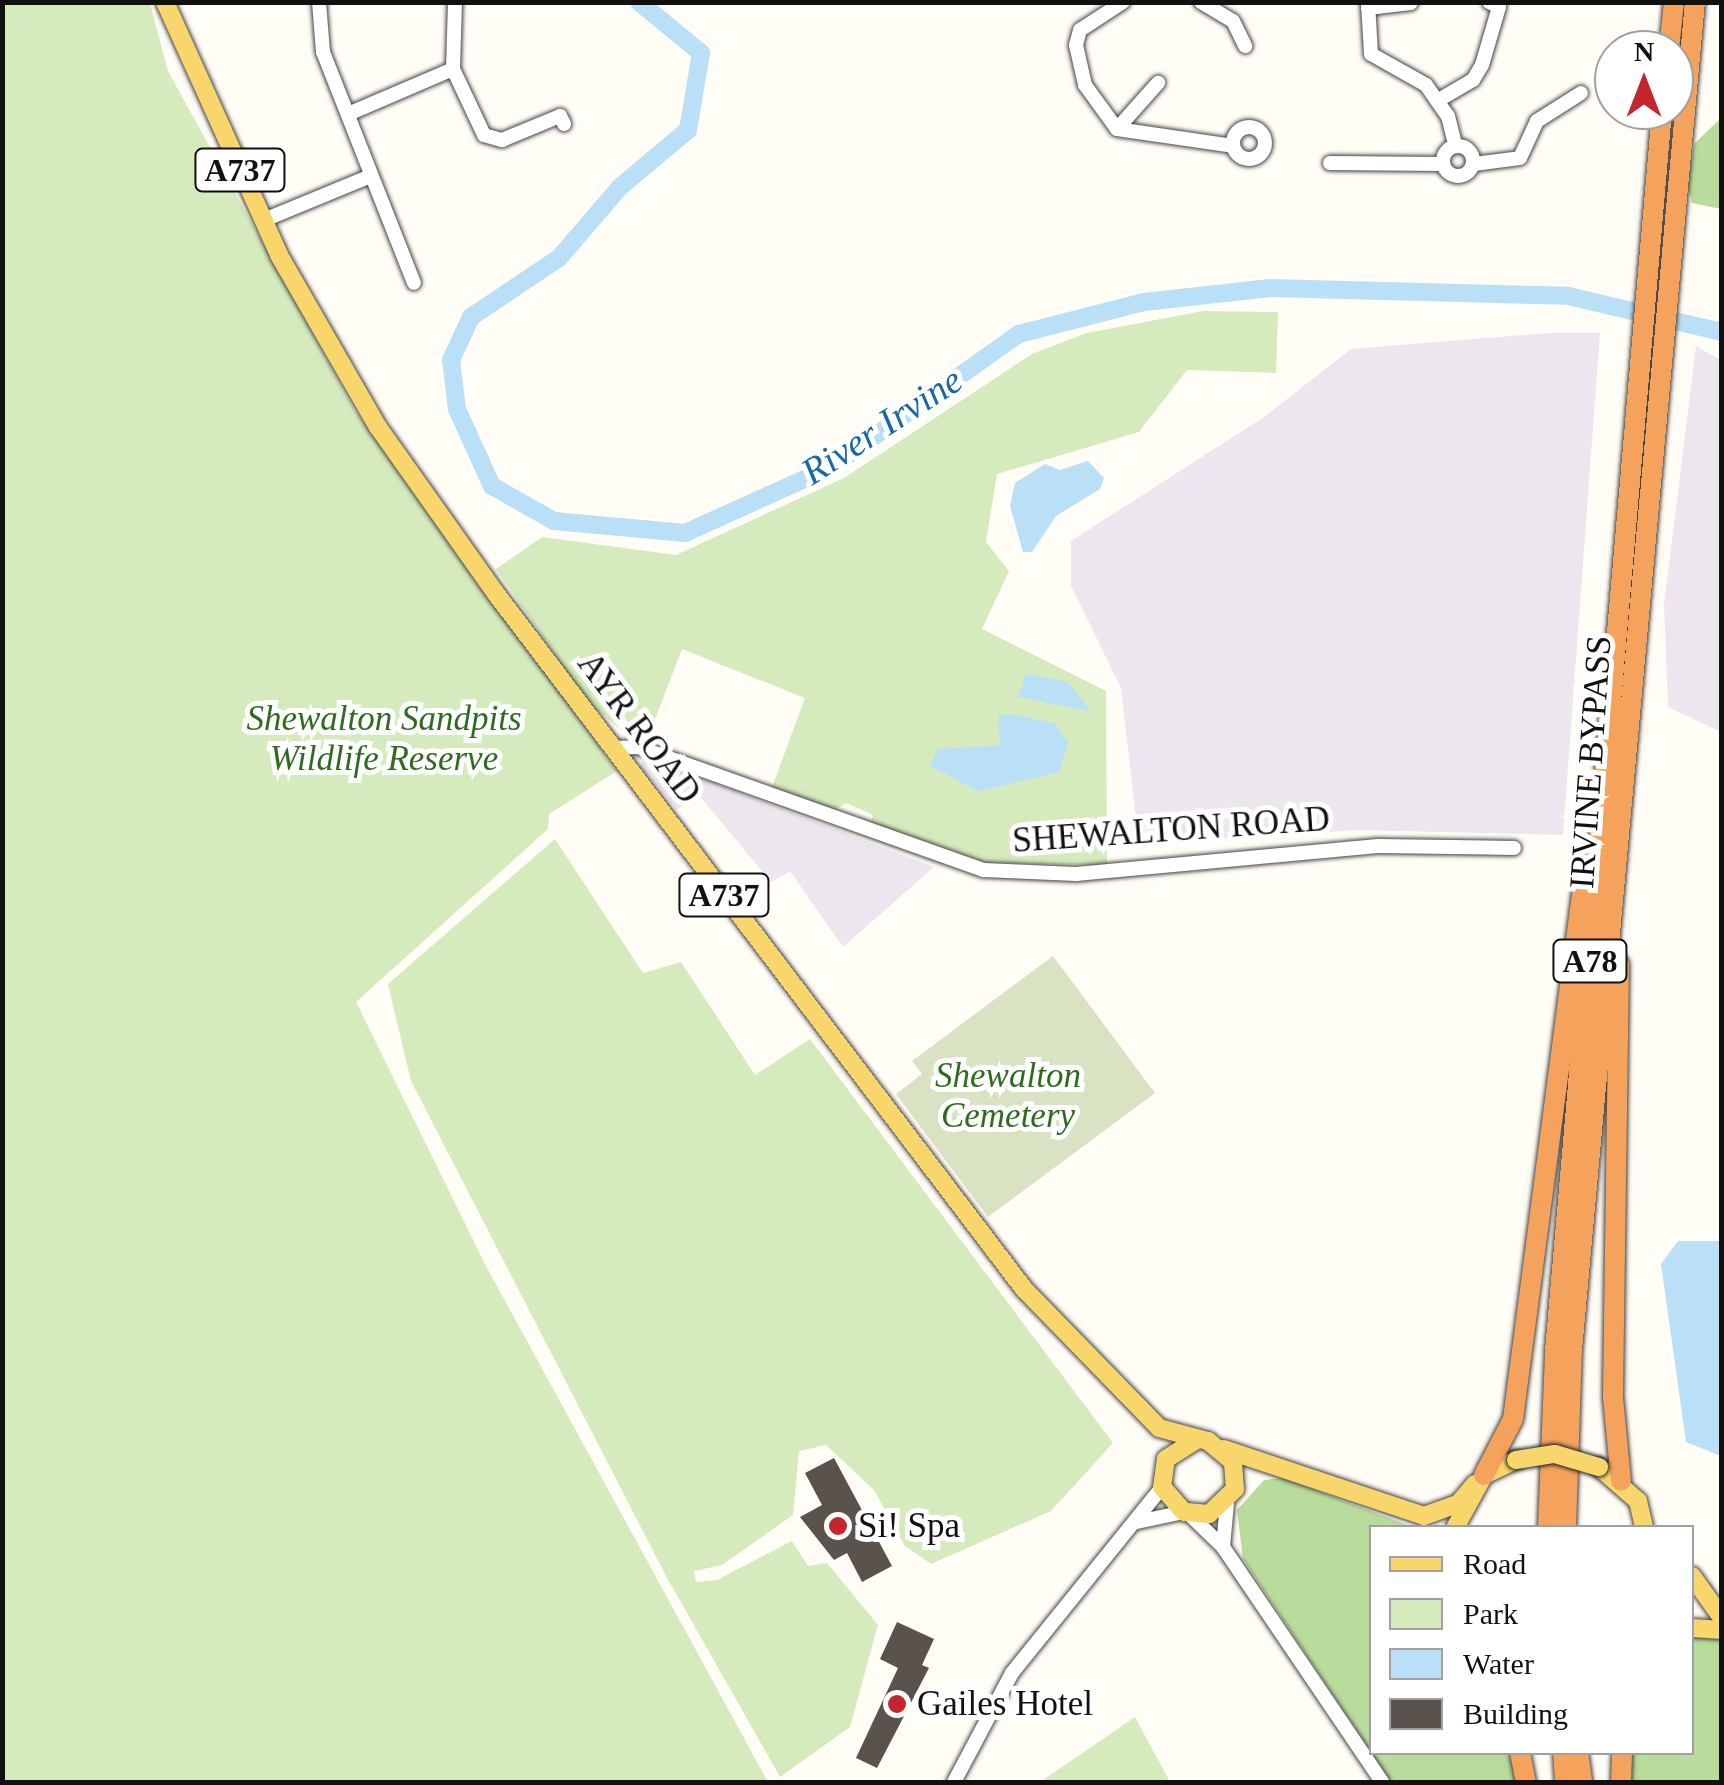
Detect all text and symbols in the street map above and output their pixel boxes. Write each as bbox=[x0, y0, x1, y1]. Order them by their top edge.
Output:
north arrow bbox=[1594, 30, 1694, 130]
text: N bbox=[1634, 36, 1654, 67]
road number: A737 bbox=[192, 143, 288, 197]
water label: River Irvine bbox=[793, 357, 971, 495]
street label: IRVINE BYPASS bbox=[1561, 634, 1621, 890]
street label: AYR ROAD bbox=[568, 644, 710, 812]
park label: Shewalton Sandpits Wildlife Reserve bbox=[246, 698, 522, 780]
street label: SHEWALTON ROAD bbox=[1011, 798, 1331, 862]
road number: A737 bbox=[676, 868, 772, 922]
road number: A78 bbox=[1550, 934, 1630, 988]
park label: Shewalton Cemetery bbox=[935, 1055, 1081, 1137]
place label: Si! Spa bbox=[858, 1505, 960, 1547]
marker: Si! Spa bbox=[827, 1515, 849, 1537]
legend bbox=[1369, 1525, 1694, 1755]
text: Road bbox=[1463, 1547, 1526, 1580]
text: Park bbox=[1463, 1597, 1518, 1630]
text: Water bbox=[1463, 1647, 1534, 1680]
place label: Gailes Hotel bbox=[917, 1683, 1093, 1725]
marker: Gailes Hotel bbox=[886, 1693, 908, 1715]
text: Building bbox=[1463, 1697, 1568, 1730]

